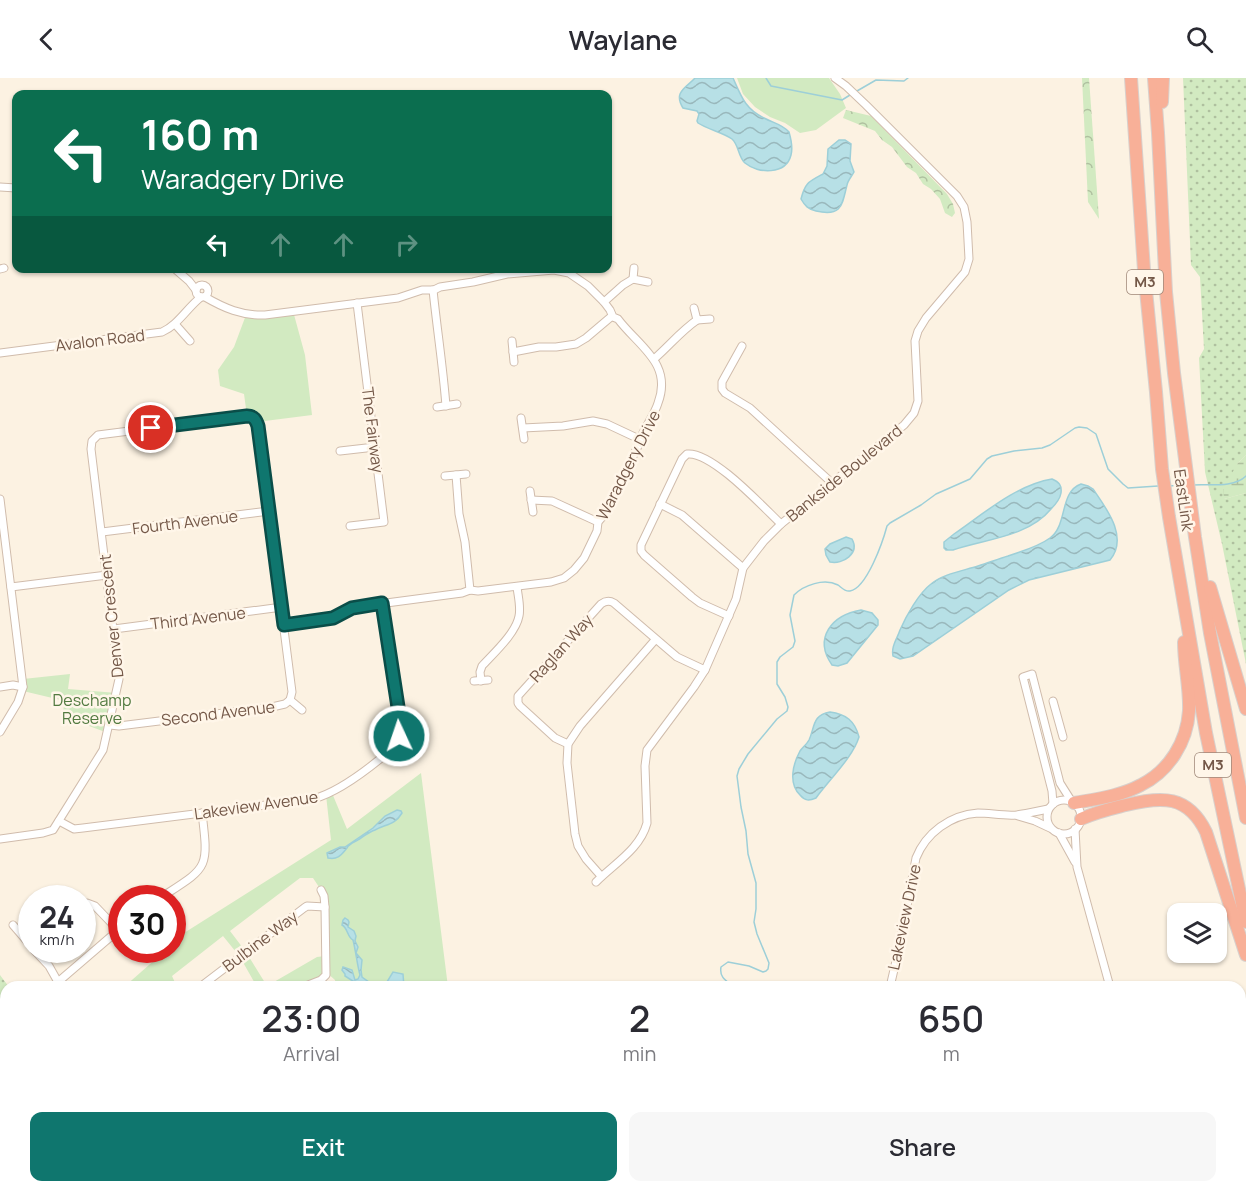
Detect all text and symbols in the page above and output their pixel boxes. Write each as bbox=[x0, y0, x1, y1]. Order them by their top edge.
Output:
text: Waylane bbox=[568, 21, 678, 58]
icon: back bbox=[30, 23, 63, 56]
icon: search bbox=[1183, 23, 1216, 56]
text: 160 m bbox=[141, 105, 259, 163]
icon: left bbox=[42, 114, 120, 192]
text: Waradgery Drive bbox=[141, 160, 344, 197]
icon: left bbox=[201, 228, 234, 261]
icon: ahead bbox=[264, 228, 297, 261]
icon: ahead bbox=[327, 228, 360, 261]
icon: right bbox=[390, 228, 423, 261]
road number: M3 bbox=[1127, 270, 1163, 294]
street label: Avalon Road bbox=[54, 324, 146, 356]
street label: The Fairway bbox=[357, 386, 389, 475]
pin bbox=[125, 402, 176, 453]
street label: Waradgery Drive bbox=[591, 406, 665, 524]
icon: arrive bbox=[134, 411, 167, 444]
street label: Bankside Boulevard bbox=[781, 419, 907, 527]
street label: EastLink bbox=[1169, 468, 1199, 533]
street label: Fourth Avenue bbox=[131, 505, 239, 539]
street label: Denver Crescent bbox=[94, 553, 128, 679]
street label: Third Avenue bbox=[149, 601, 247, 635]
street label: Raglan Way bbox=[524, 609, 598, 687]
park label: Deschamp Reserve bbox=[53, 689, 131, 729]
street label: Second Avenue bbox=[160, 695, 276, 731]
position arrow bbox=[367, 704, 431, 768]
road number: M3 bbox=[1195, 753, 1231, 777]
street label: Lakeview Avenue bbox=[193, 785, 319, 825]
street label: Lakeview Drive bbox=[882, 862, 926, 972]
speed limit sign: 30 bbox=[108, 885, 186, 963]
text: 24 bbox=[39, 896, 75, 937]
map controls bbox=[1167, 903, 1227, 963]
button: layers bbox=[1167, 903, 1227, 963]
street label: Bulbine Way bbox=[218, 905, 303, 977]
text: km/h bbox=[40, 929, 74, 950]
text: 23:00 bbox=[262, 994, 361, 1043]
text: 2 bbox=[629, 994, 650, 1043]
text: 650 bbox=[918, 994, 984, 1043]
text: Arrival bbox=[283, 1040, 340, 1067]
text: min bbox=[623, 1040, 656, 1067]
text: m bbox=[943, 1040, 960, 1067]
button: Exit bbox=[30, 1112, 617, 1181]
button: Share bbox=[629, 1112, 1216, 1181]

